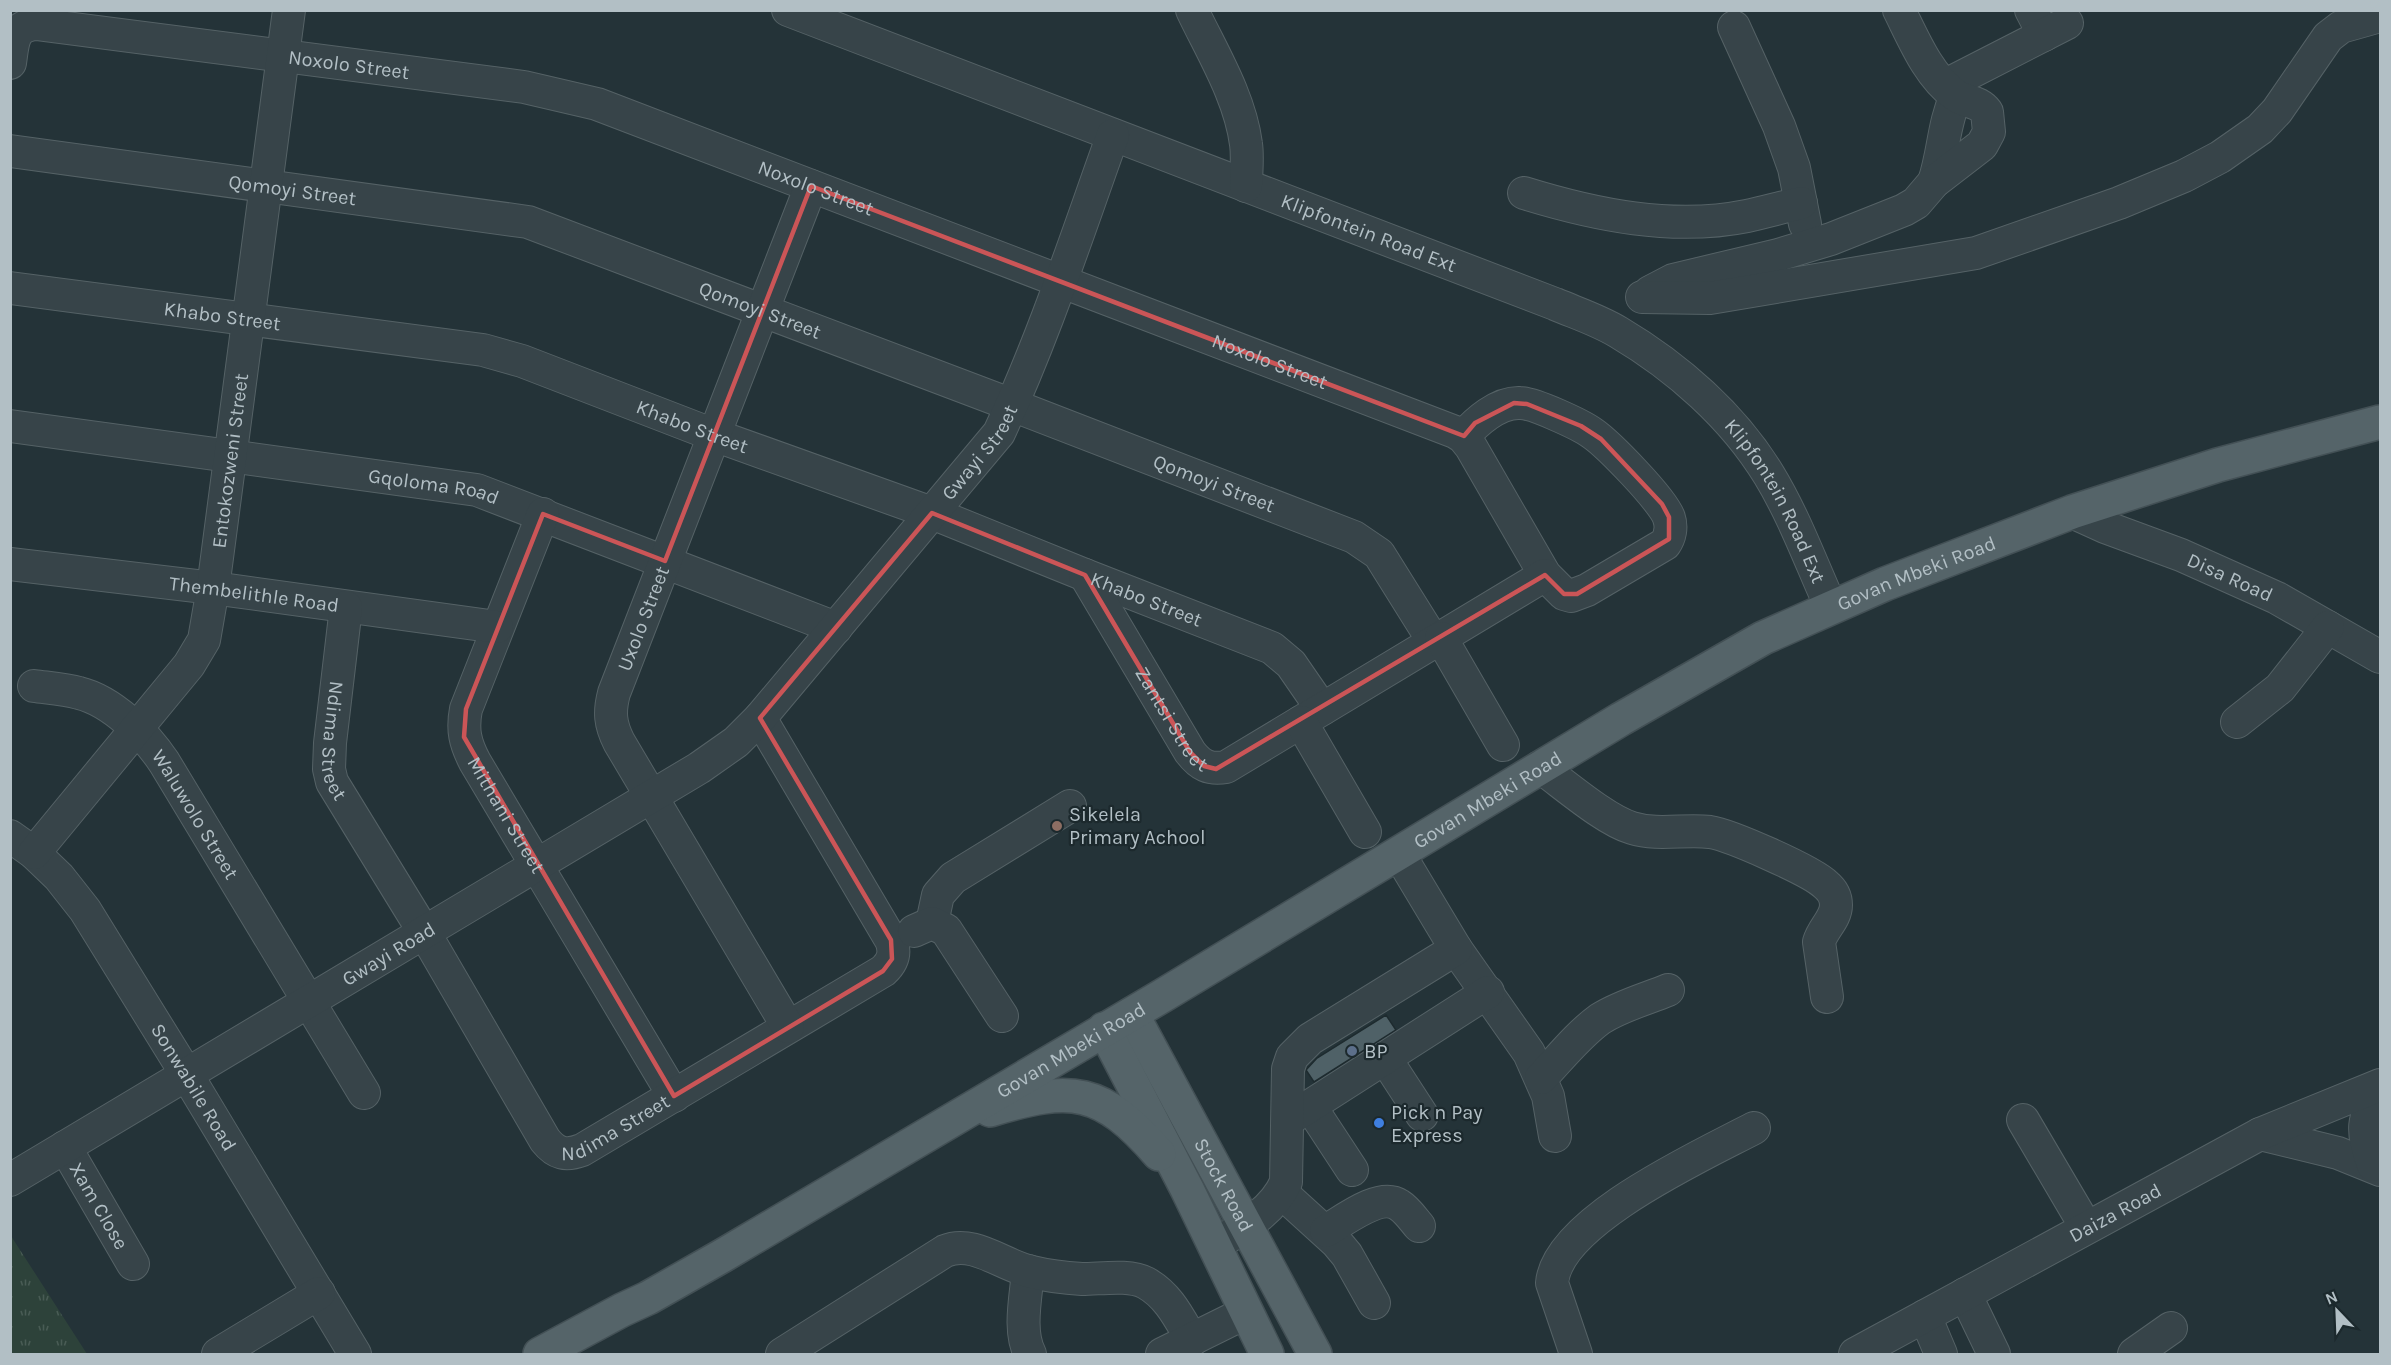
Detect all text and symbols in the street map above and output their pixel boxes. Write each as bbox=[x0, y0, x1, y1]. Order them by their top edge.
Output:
street label: Noxolo Street bbox=[287, 46, 411, 84]
street label: Noxolo Street bbox=[755, 156, 877, 221]
street label: Qomoyi Street bbox=[227, 170, 358, 210]
street label: Klipfontein Road Ext bbox=[1278, 189, 1460, 277]
street label: Qomoyi Street bbox=[696, 277, 825, 344]
street label: Khabo Street bbox=[162, 297, 282, 335]
street label: Noxolo Street bbox=[1209, 329, 1331, 394]
street label: Entokozweni Street bbox=[207, 372, 253, 550]
street label: Khabo Street bbox=[633, 395, 752, 458]
street label: Gwayi Street bbox=[937, 401, 1022, 505]
street label: Klipfontein Road Ext bbox=[1720, 414, 1830, 587]
street label: Qomoyi Street bbox=[1150, 450, 1279, 518]
street label: Gqoloma Road bbox=[367, 464, 502, 509]
street label: Govan Mbeki Road bbox=[1834, 531, 1999, 616]
street label: Disa Road bbox=[2183, 548, 2276, 607]
street label: Uxolo Street bbox=[613, 562, 674, 674]
street label: Khabo Street bbox=[1087, 567, 1206, 632]
street label: Thembelithle Road bbox=[168, 572, 340, 617]
street label: Zantsi Street bbox=[1130, 663, 1212, 777]
street label: Ndima Street bbox=[317, 680, 352, 805]
street label: Waluwolo Street bbox=[147, 745, 243, 884]
street label: Govan Mbeki Road bbox=[1409, 747, 1566, 853]
street label: Mithani Street bbox=[462, 753, 550, 878]
place label: Sikelela Primary Achool bbox=[1069, 803, 1206, 849]
marker: Sikelela Primary Achool bbox=[1050, 819, 1064, 833]
street label: Gwayi Road bbox=[338, 917, 439, 991]
street label: Govan Mbeki Road bbox=[993, 997, 1150, 1103]
street label: Sonwabile Road bbox=[146, 1019, 241, 1155]
place label: BP bbox=[1364, 1040, 1388, 1063]
marker: BP bbox=[1345, 1044, 1359, 1058]
street label: Ndima Street bbox=[561, 1089, 674, 1165]
place label: Pick n Pay Express bbox=[1391, 1101, 1483, 1147]
marker: Pick n Pay Express bbox=[1372, 1116, 1386, 1130]
street label: Stock Road bbox=[1189, 1134, 1258, 1236]
street label: Xam Close bbox=[64, 1158, 133, 1254]
street label: Daiza Road bbox=[2065, 1179, 2165, 1247]
north arrow bbox=[2307, 1281, 2367, 1341]
text: N bbox=[2322, 1287, 2340, 1309]

